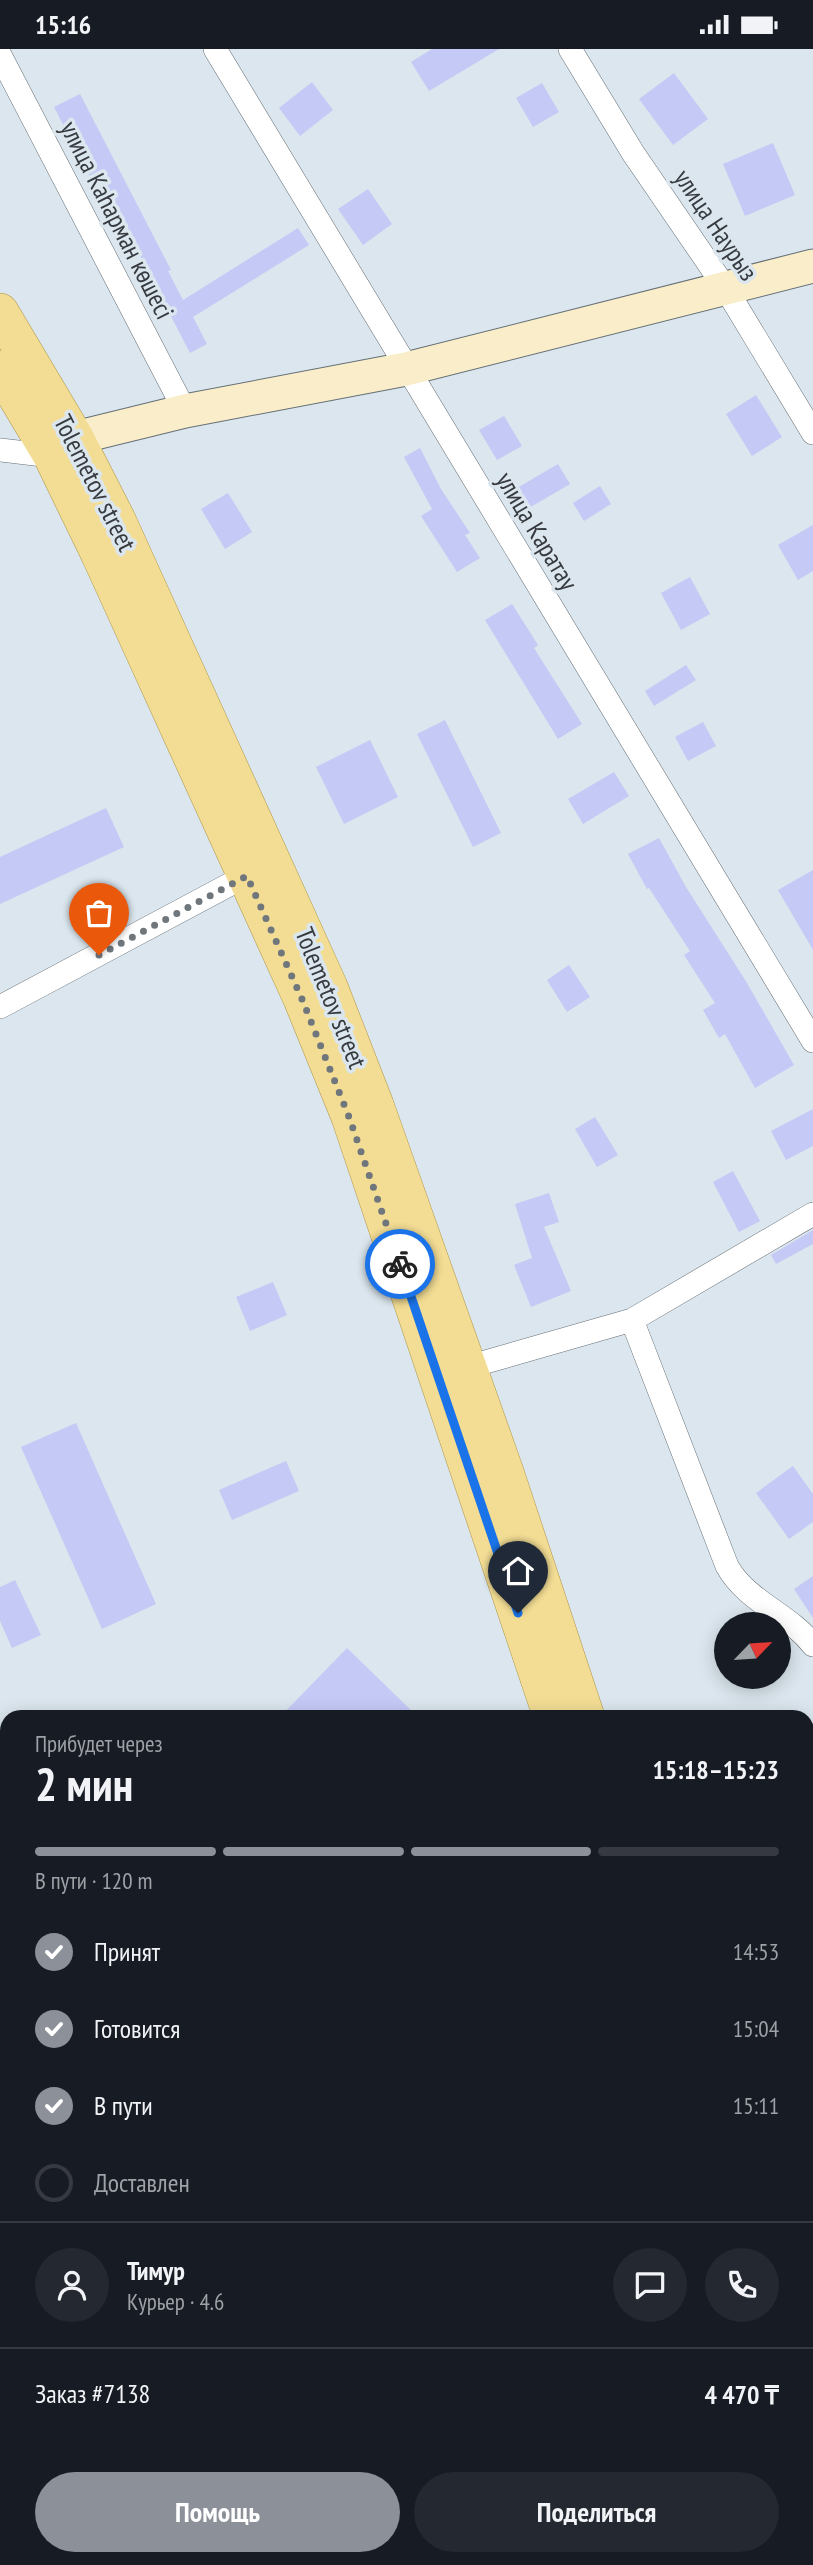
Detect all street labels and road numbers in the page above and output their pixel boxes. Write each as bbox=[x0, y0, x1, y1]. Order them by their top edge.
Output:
street label: улица Каһарман көшесі bbox=[53, 115, 182, 324]
street label: улица Наурыз bbox=[667, 163, 766, 287]
street label: Tolemetov street bbox=[47, 409, 144, 557]
street label: улица Каратау bbox=[489, 466, 586, 596]
street label: Tolemetov street bbox=[288, 923, 375, 1073]

